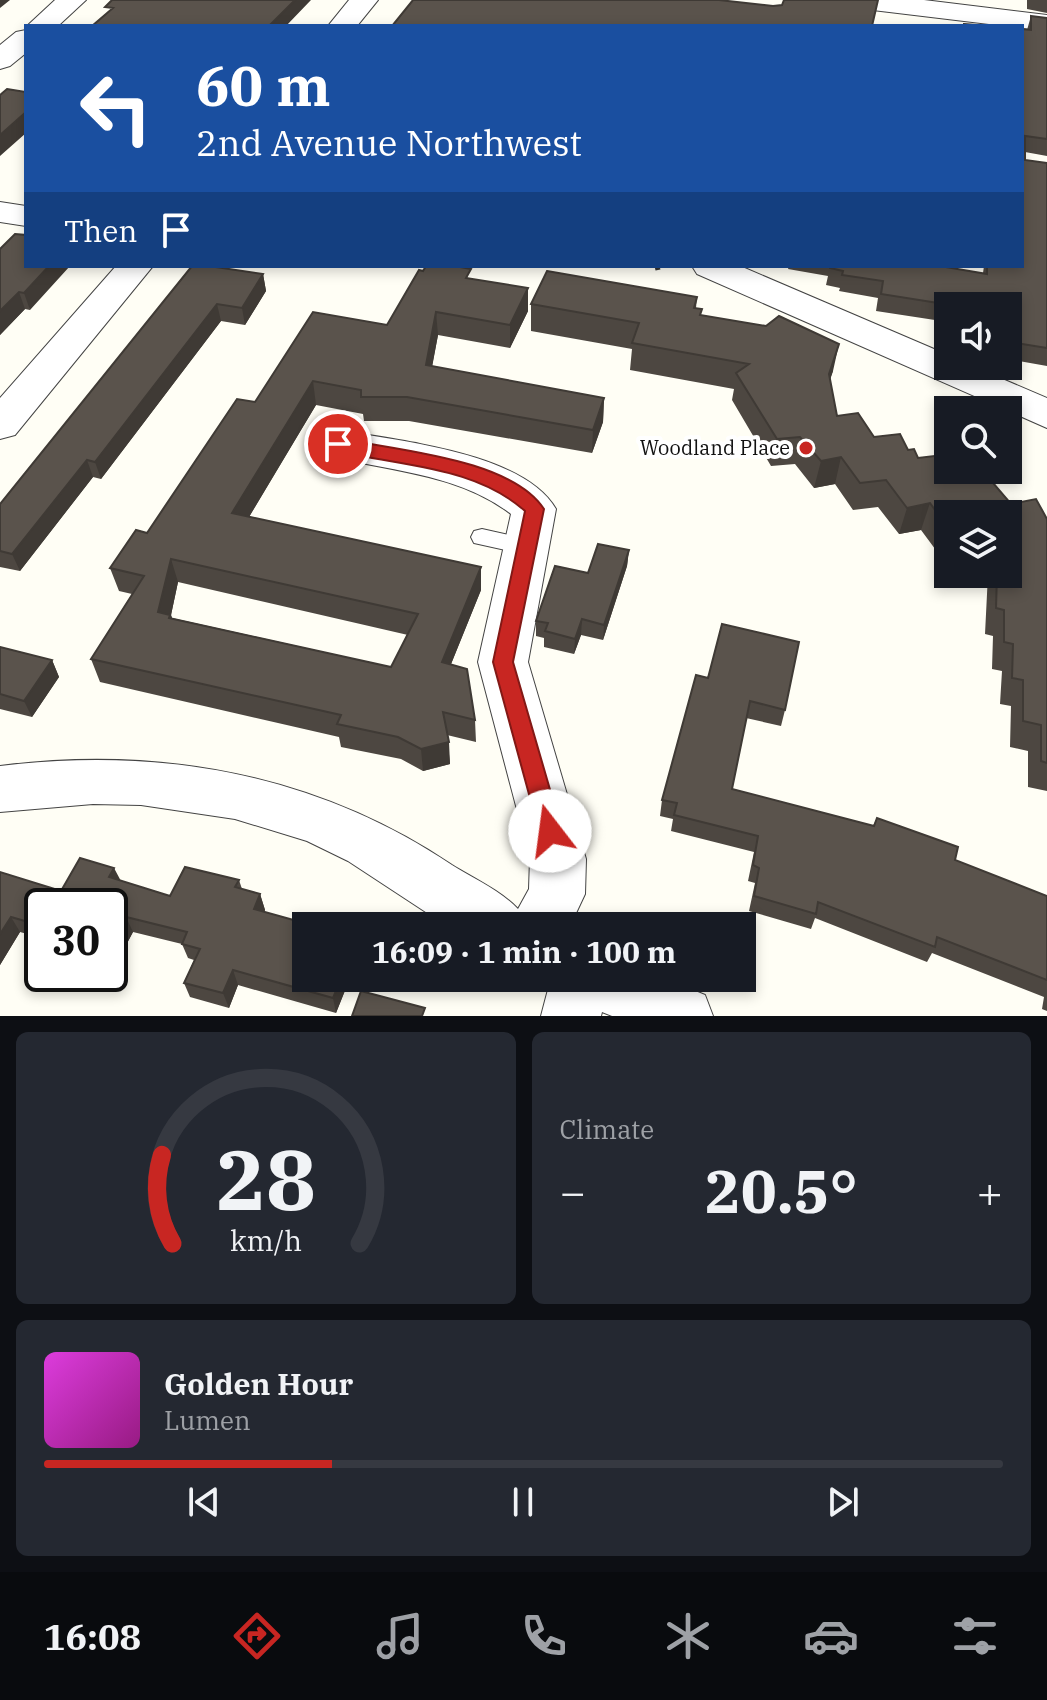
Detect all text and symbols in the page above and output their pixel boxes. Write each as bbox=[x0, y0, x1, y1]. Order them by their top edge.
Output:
text: 60 m bbox=[196, 49, 331, 121]
icon: left bbox=[64, 56, 168, 160]
text: 2nd Avenue Northwest bbox=[196, 119, 582, 166]
icon: arrive bbox=[154, 208, 198, 252]
text: Then bbox=[64, 211, 138, 250]
map controls bbox=[934, 292, 1022, 588]
button: sound bbox=[934, 292, 1022, 380]
button: search bbox=[934, 396, 1022, 484]
pin bbox=[304, 410, 372, 478]
icon: arrive bbox=[316, 422, 360, 466]
place label: Woodland Place bbox=[640, 434, 790, 461]
marker: Woodland Place bbox=[797, 439, 815, 457]
button: layers bbox=[934, 500, 1022, 588]
position arrow bbox=[508, 789, 592, 873]
speed limit sign: 30 bbox=[24, 888, 128, 992]
text: 16:09 · 1 min · 100 m bbox=[372, 932, 676, 971]
text: Climate bbox=[560, 1112, 654, 1146]
text: 28 bbox=[216, 1125, 316, 1233]
text: 20.5° bbox=[705, 1151, 858, 1230]
text: − bbox=[560, 1163, 586, 1220]
text: + bbox=[977, 1163, 1003, 1220]
text: km/h bbox=[230, 1222, 302, 1259]
text: Golden Hour bbox=[164, 1364, 353, 1403]
text: Lumen bbox=[164, 1403, 251, 1437]
icon: previous bbox=[182, 1480, 226, 1524]
icon: pause bbox=[501, 1480, 545, 1524]
icon: next bbox=[821, 1480, 865, 1524]
icon: directions bbox=[229, 1608, 285, 1664]
icon: music bbox=[372, 1608, 428, 1664]
icon: phone bbox=[516, 1608, 572, 1664]
icon: climate bbox=[660, 1608, 716, 1664]
icon: car bbox=[803, 1608, 859, 1664]
icon: filters bbox=[947, 1608, 1003, 1664]
text: 16:08 bbox=[44, 1613, 141, 1660]

